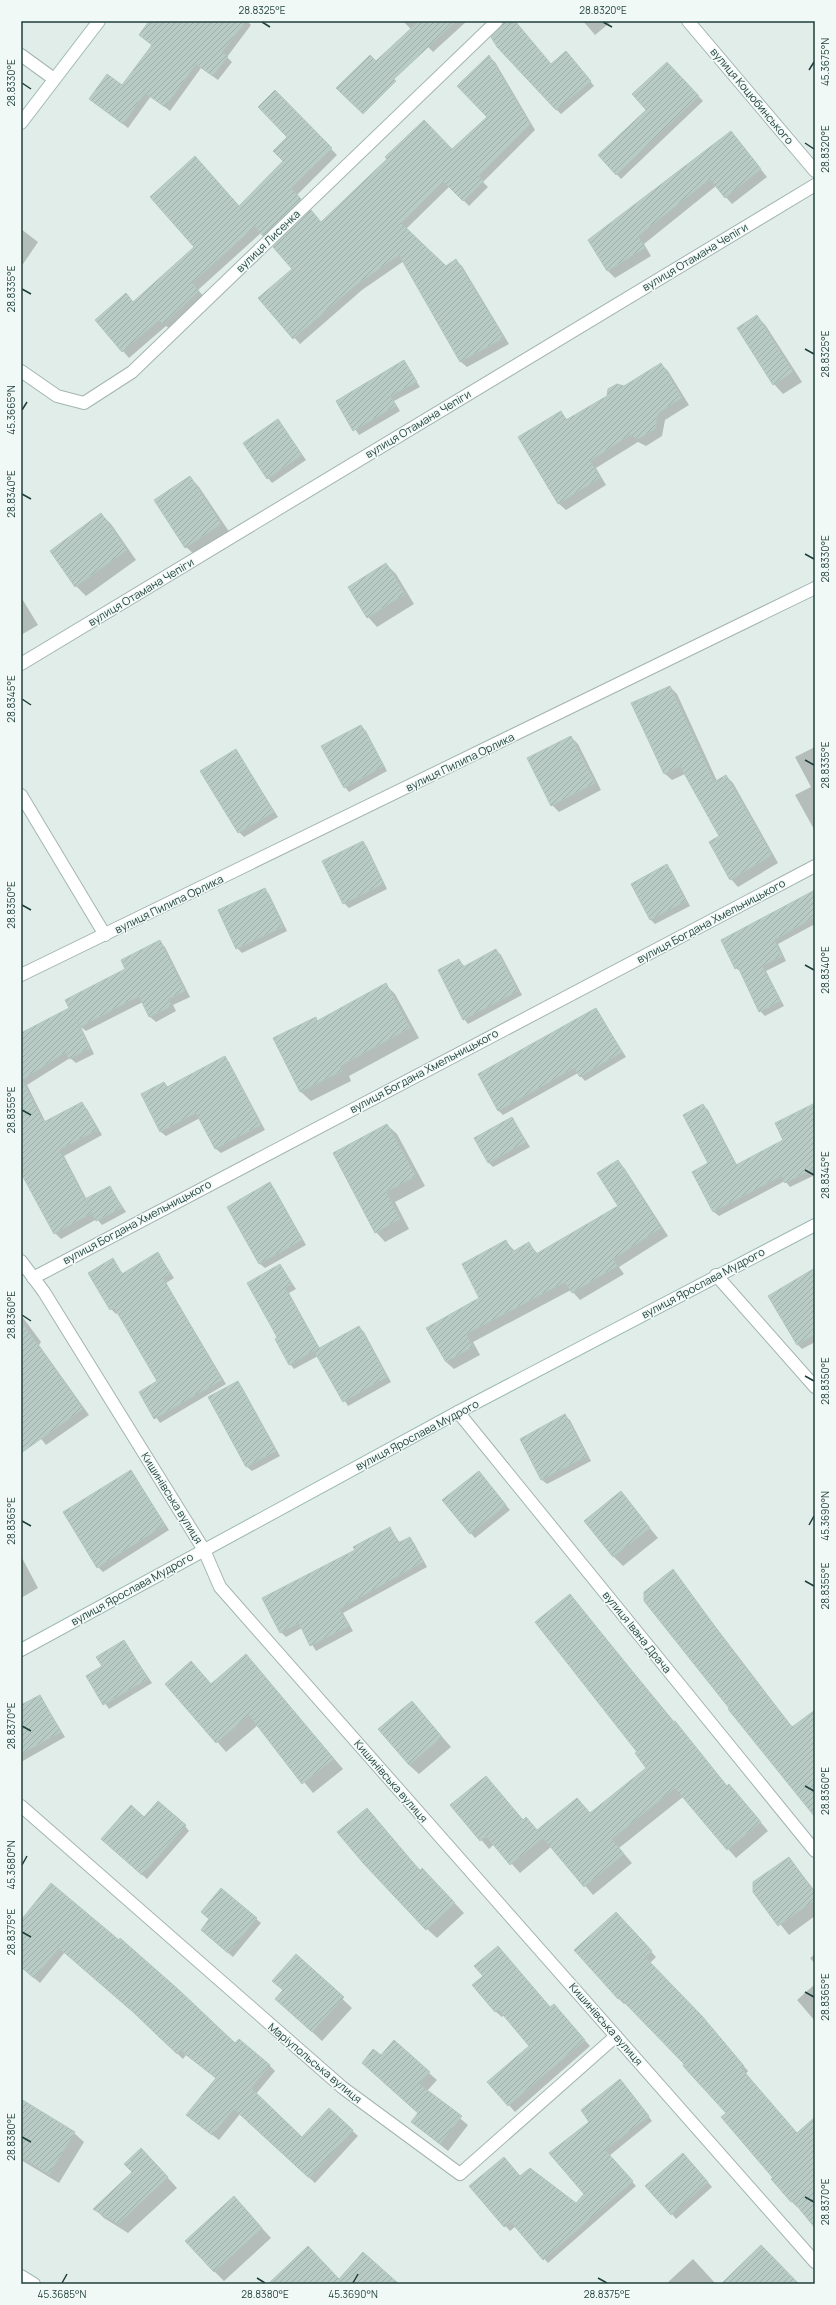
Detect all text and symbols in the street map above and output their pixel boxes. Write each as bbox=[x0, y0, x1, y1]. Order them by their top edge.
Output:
text: 28.8325°E bbox=[238, 3, 286, 17]
text: 28.8320°E bbox=[579, 3, 627, 17]
text: 45.3675°N bbox=[818, 38, 832, 86]
street label: вулиця Коцюбинського bbox=[708, 44, 798, 147]
text: 28.8330°E bbox=[4, 59, 18, 107]
text: 28.8320°E bbox=[818, 125, 832, 173]
street label: вулиця Лисенка bbox=[232, 206, 303, 275]
street label: вулиця Отамана Чепіги bbox=[639, 219, 750, 294]
text: 28.8335°E bbox=[4, 265, 18, 312]
text: 28.8325°E bbox=[818, 330, 832, 378]
text: 45.3665°N bbox=[4, 385, 18, 435]
street label: вулиця Отамана Чепіги bbox=[362, 386, 473, 461]
text: 28.8340°E bbox=[4, 470, 18, 518]
text: 28.8330°E bbox=[818, 535, 832, 583]
street label: вулиця Отамана Чепіги bbox=[85, 554, 196, 629]
text: 28.8345°E bbox=[4, 675, 18, 723]
street label: вулиця Пилипа Орлика bbox=[403, 729, 516, 794]
text: 28.8335°E bbox=[818, 741, 832, 788]
street label: вулиця Пилипа Орлика bbox=[112, 871, 225, 936]
street label: вулиця Богдана Хмельницького bbox=[634, 875, 788, 966]
text: 28.8350°E bbox=[4, 881, 18, 929]
text: 28.8340°E bbox=[818, 946, 832, 994]
street label: вулиця Богдана Хмельницького bbox=[347, 1025, 501, 1116]
text: 28.8355°E bbox=[4, 1086, 18, 1134]
text: 28.8345°E bbox=[818, 1151, 832, 1199]
street label: вулиця Богдана Хмельницького bbox=[60, 1176, 214, 1267]
street label: вулиця Ярослава Мудрого bbox=[638, 1243, 767, 1321]
text: 28.8360°E bbox=[4, 1291, 18, 1339]
text: 28.8350°E bbox=[818, 1357, 832, 1405]
street label: вулиця Ярослава Мудрого bbox=[352, 1395, 481, 1473]
street label: Кишинівська вулиця bbox=[138, 1449, 207, 1546]
text: 45.3690°N bbox=[818, 1491, 832, 1541]
text: 28.8365°E bbox=[4, 1497, 18, 1545]
street label: вулиця Ярослава Мудрого bbox=[68, 1548, 196, 1628]
text: 28.8355°E bbox=[818, 1562, 832, 1610]
street label: вулиця Івана Драча bbox=[600, 1588, 675, 1676]
text: 28.8370°E bbox=[4, 1702, 18, 1749]
street label: Кишинівська вулиця bbox=[351, 1736, 431, 1825]
text: 28.8360°E bbox=[818, 1767, 832, 1815]
text: 45.3680°N bbox=[4, 1840, 18, 1890]
text: 28.8375°E bbox=[4, 1909, 18, 1955]
text: 28.8365°E bbox=[818, 1973, 832, 2021]
street label: Кишинівська вулиця bbox=[566, 1979, 646, 2068]
street label: Маріупольська вулиця bbox=[265, 2019, 365, 2106]
text: 28.8380°E bbox=[4, 2113, 18, 2161]
text: 28.8370°E bbox=[818, 2178, 832, 2225]
text: 45.3685°N bbox=[38, 2287, 87, 2301]
text: 28.8380°E bbox=[241, 2287, 289, 2301]
text: 45.3690°N bbox=[328, 2287, 378, 2301]
text: 28.8375°E bbox=[584, 2287, 630, 2301]

